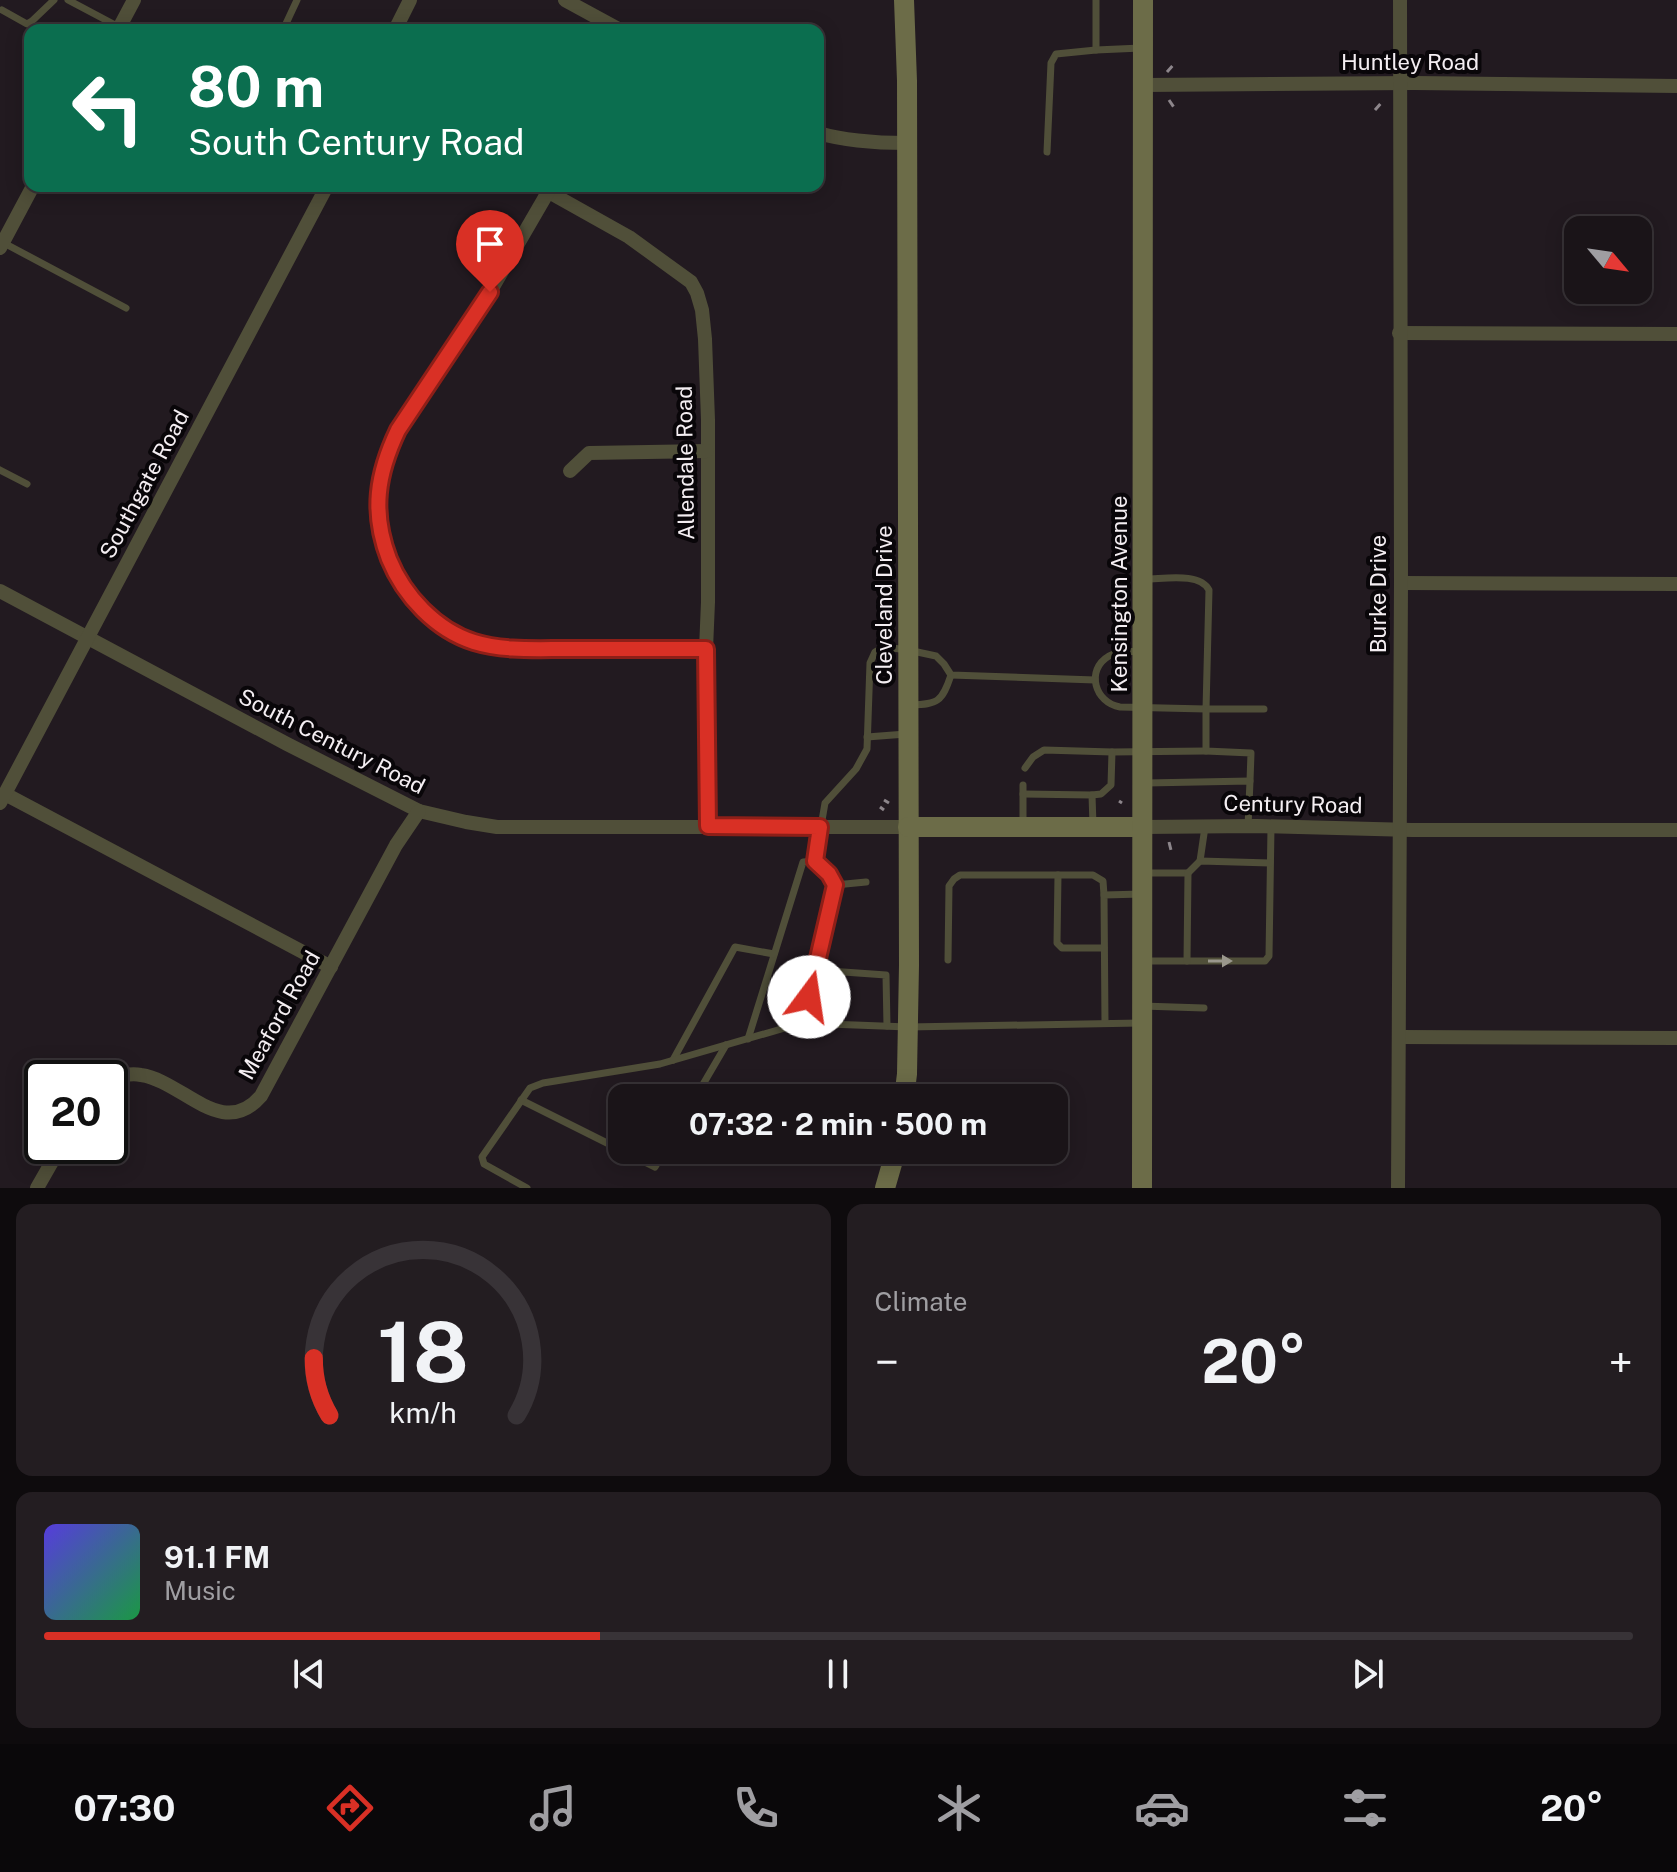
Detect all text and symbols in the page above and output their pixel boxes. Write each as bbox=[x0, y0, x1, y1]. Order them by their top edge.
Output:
street label: Huntley Road bbox=[1341, 49, 1479, 75]
text: 80 m bbox=[188, 54, 324, 120]
icon: left bbox=[56, 56, 160, 160]
text: South Century Road bbox=[188, 121, 525, 163]
pin bbox=[456, 210, 524, 292]
north arrow bbox=[1564, 216, 1652, 304]
map controls bbox=[1564, 216, 1652, 304]
icon: arrive bbox=[468, 222, 512, 266]
street label: Allendale Road bbox=[671, 386, 699, 540]
street label: Southgate Road bbox=[94, 405, 194, 563]
street label: Kensington Avenue bbox=[1106, 496, 1132, 692]
street label: Cleveland Drive bbox=[871, 525, 897, 685]
street label: Burke Drive bbox=[1365, 535, 1391, 653]
street label: South Century Road bbox=[234, 683, 430, 799]
street label: Century Road bbox=[1223, 790, 1363, 818]
street label: Meaford Road bbox=[233, 946, 325, 1084]
position arrow bbox=[767, 955, 851, 1039]
one-way arrow bbox=[1208, 955, 1233, 967]
speed limit sign: 20 bbox=[24, 1060, 128, 1164]
text: 07:32 · 2 min · 500 m bbox=[689, 1106, 987, 1142]
text: Climate bbox=[875, 1286, 968, 1317]
text: 18 bbox=[378, 1303, 469, 1401]
text: 20° bbox=[1201, 1326, 1306, 1397]
text: − bbox=[875, 1336, 899, 1388]
text: + bbox=[1609, 1336, 1633, 1388]
text: km/h bbox=[390, 1396, 457, 1429]
text: 91.1 FM bbox=[164, 1539, 270, 1575]
text: Music bbox=[164, 1575, 236, 1606]
icon: previous bbox=[287, 1652, 331, 1696]
icon: pause bbox=[816, 1652, 860, 1696]
icon: next bbox=[1346, 1652, 1390, 1696]
icon: directions bbox=[322, 1780, 378, 1836]
icon: music bbox=[525, 1780, 581, 1836]
icon: phone bbox=[728, 1780, 784, 1836]
icon: climate bbox=[931, 1780, 987, 1836]
icon: car bbox=[1134, 1780, 1190, 1836]
icon: filters bbox=[1337, 1780, 1393, 1836]
text: 07:30 bbox=[73, 1787, 175, 1829]
text: 20° bbox=[1540, 1787, 1603, 1829]

